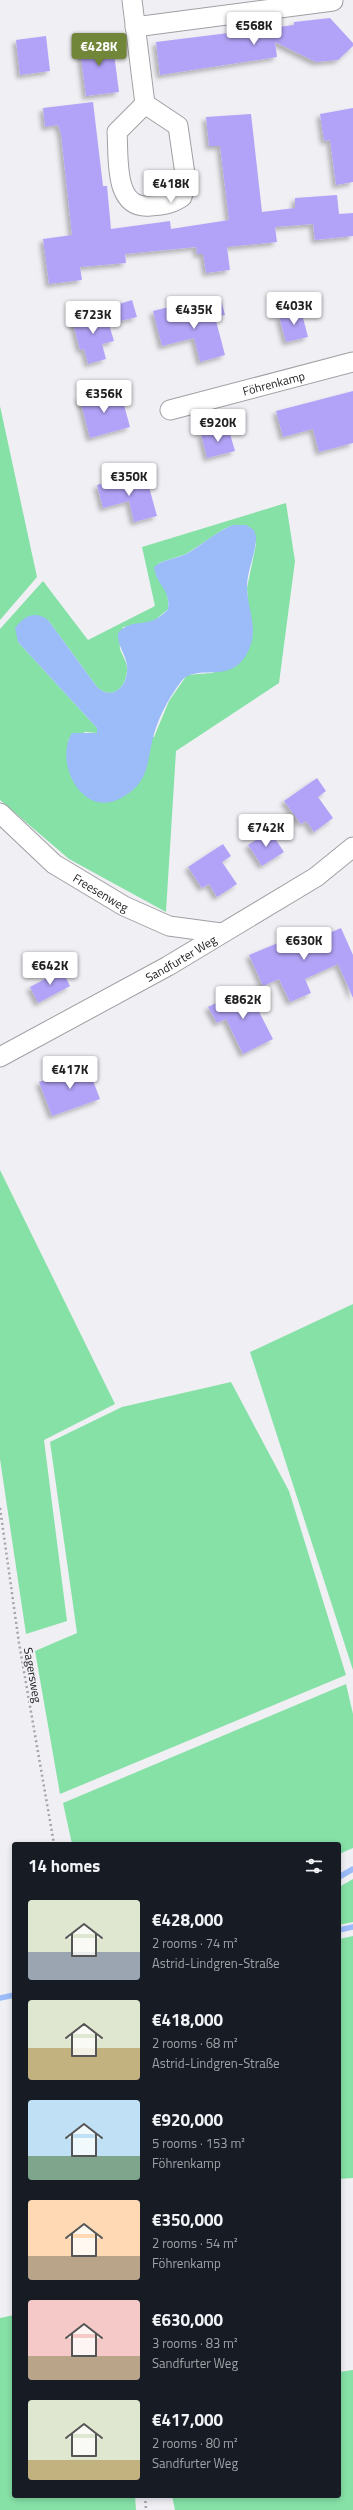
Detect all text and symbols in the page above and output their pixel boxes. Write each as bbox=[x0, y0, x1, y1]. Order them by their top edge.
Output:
pin: €568K bbox=[226, 12, 282, 46]
text: €568K bbox=[236, 15, 272, 35]
pin: €428K bbox=[71, 33, 127, 67]
text: €428K bbox=[81, 36, 117, 56]
pin: €418K bbox=[143, 170, 199, 204]
text: €418K bbox=[153, 173, 189, 193]
pin: €403K bbox=[266, 292, 322, 326]
text: €403K bbox=[276, 295, 312, 315]
pin: €435K bbox=[166, 296, 222, 330]
text: €435K bbox=[176, 299, 212, 319]
pin: €723K bbox=[65, 301, 121, 335]
text: €723K bbox=[75, 304, 111, 324]
street label: Föhrenkamp bbox=[240, 366, 307, 400]
pin: €356K bbox=[76, 380, 132, 414]
text: €356K bbox=[86, 383, 122, 403]
pin: €920K bbox=[190, 409, 246, 443]
text: €920K bbox=[200, 412, 236, 432]
pin: €350K bbox=[101, 463, 157, 497]
text: €350K bbox=[111, 466, 147, 486]
pin: €742K bbox=[238, 814, 294, 848]
text: €742K bbox=[248, 817, 284, 837]
street label: Freesenweg bbox=[70, 868, 131, 916]
pin: €630K bbox=[276, 927, 332, 961]
street label: Sandfurter Weg bbox=[142, 930, 220, 986]
text: €630K bbox=[286, 930, 322, 950]
pin: €642K bbox=[22, 952, 78, 986]
text: €642K bbox=[32, 955, 68, 975]
pin: €862K bbox=[215, 986, 271, 1020]
text: €862K bbox=[225, 989, 261, 1009]
pin: €417K bbox=[42, 1056, 98, 1090]
text: €417K bbox=[52, 1059, 88, 1079]
street label: Sagersweg bbox=[19, 1646, 47, 1704]
text: 14 homes bbox=[28, 1853, 100, 1879]
icon: filters bbox=[303, 1855, 325, 1877]
text: €428,000 bbox=[152, 1907, 223, 1933]
icon: home bbox=[60, 1916, 108, 1964]
text: 2 rooms · 74 m² bbox=[152, 1933, 238, 1953]
text: Astrid-Lindgren-Straße bbox=[152, 1953, 280, 1973]
text: €418,000 bbox=[152, 2007, 223, 2033]
icon: home bbox=[60, 2016, 108, 2064]
text: 2 rooms · 68 m² bbox=[152, 2033, 238, 2053]
text: Astrid-Lindgren-Straße bbox=[152, 2053, 280, 2073]
text: €920,000 bbox=[152, 2107, 223, 2133]
icon: home bbox=[60, 2116, 108, 2164]
text: 5 rooms · 153 m² bbox=[152, 2133, 245, 2153]
text: Föhrenkamp bbox=[152, 2153, 221, 2173]
text: €350,000 bbox=[152, 2207, 223, 2233]
icon: home bbox=[60, 2216, 108, 2264]
text: 2 rooms · 54 m² bbox=[152, 2233, 238, 2253]
text: Föhrenkamp bbox=[152, 2253, 221, 2273]
text: €630,000 bbox=[152, 2307, 223, 2333]
icon: home bbox=[60, 2316, 108, 2364]
text: 3 rooms · 83 m² bbox=[152, 2333, 238, 2353]
text: Sandfurter Weg bbox=[152, 2353, 238, 2373]
text: €417,000 bbox=[152, 2407, 223, 2433]
icon: home bbox=[60, 2416, 108, 2464]
text: 2 rooms · 80 m² bbox=[152, 2433, 238, 2453]
text: Sandfurter Weg bbox=[152, 2453, 238, 2473]

